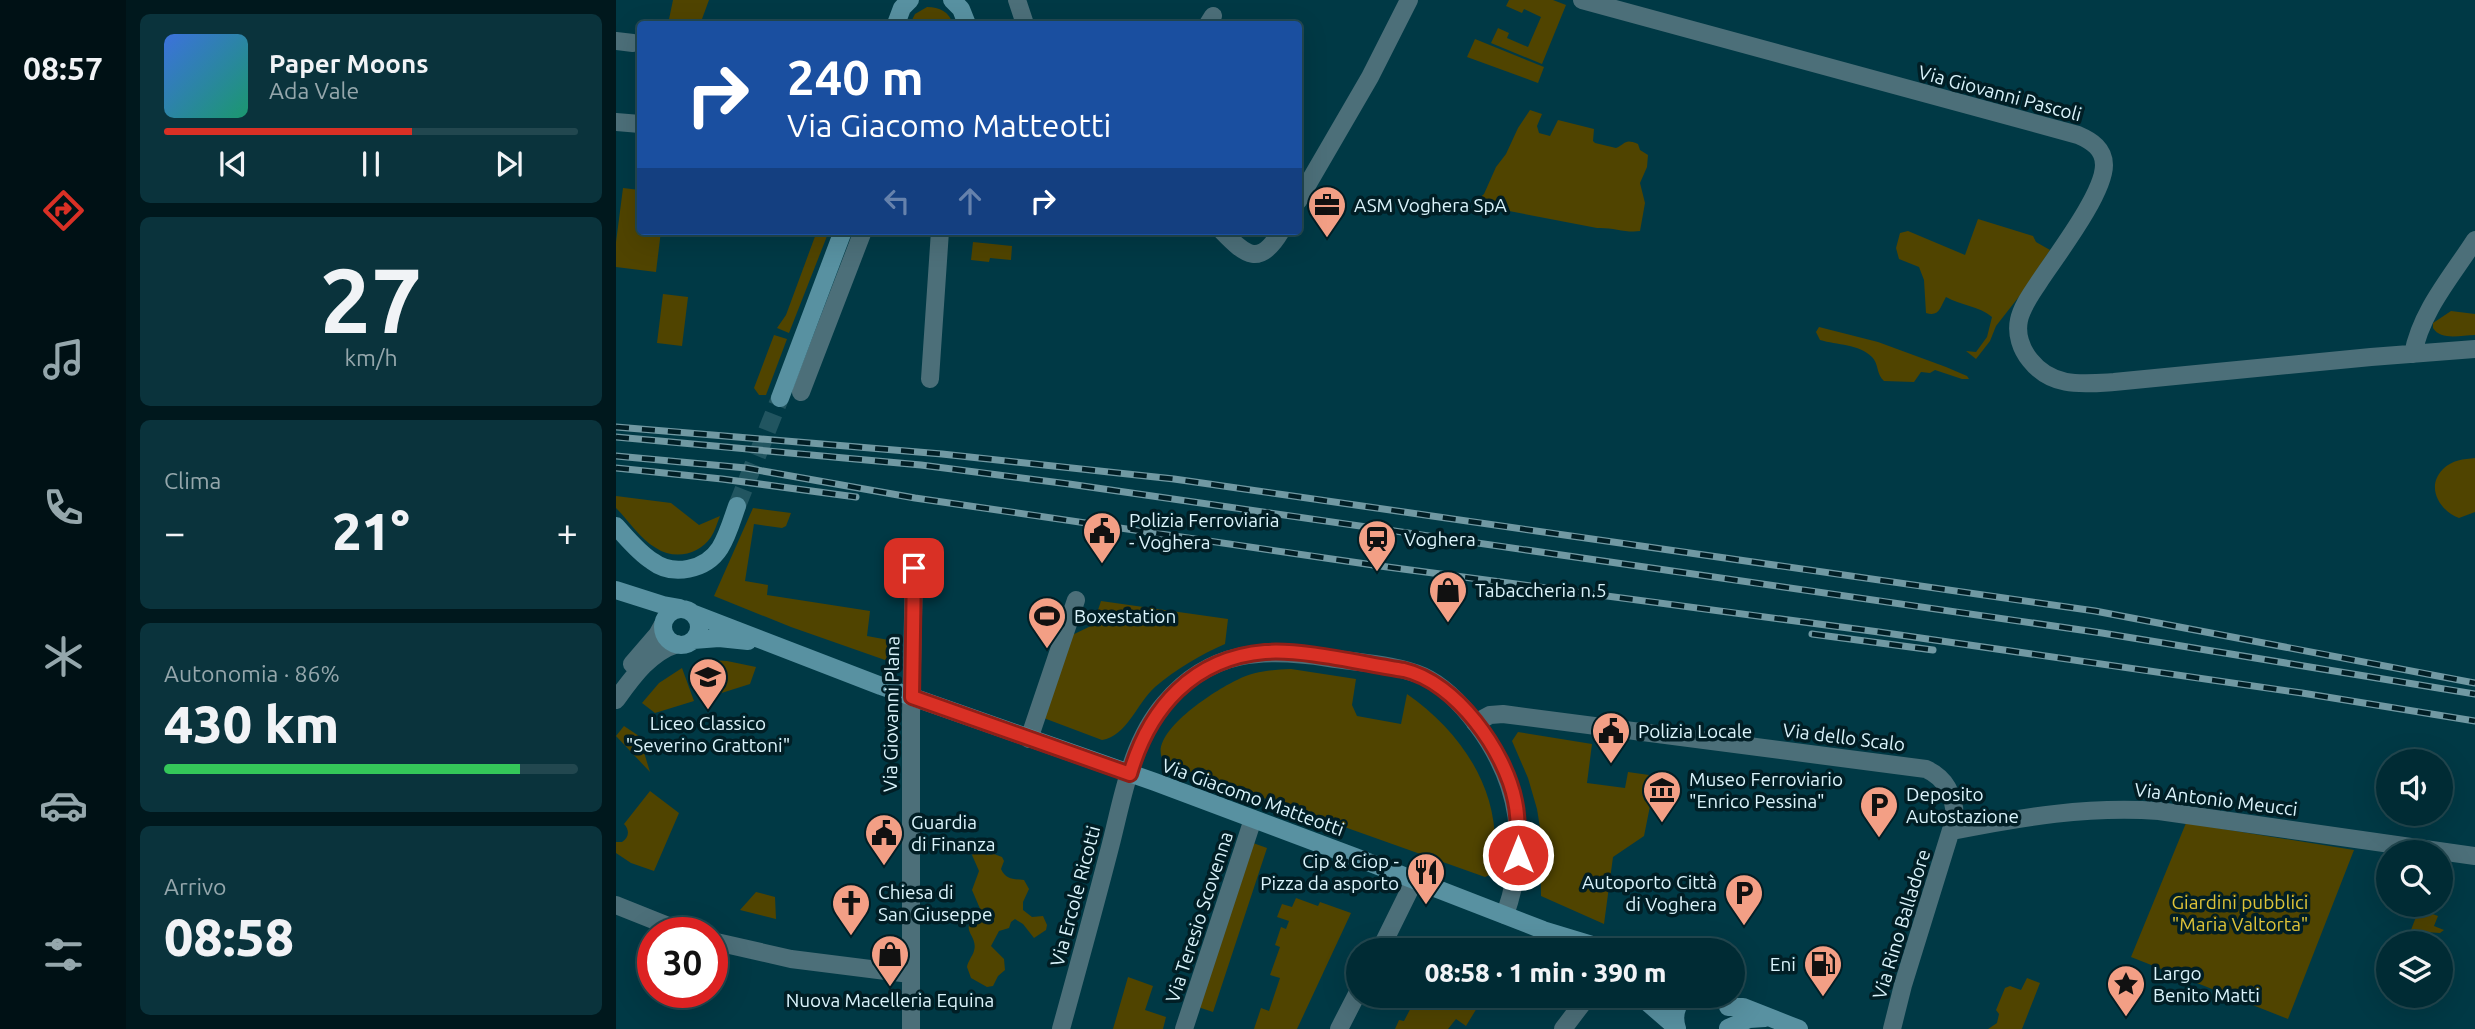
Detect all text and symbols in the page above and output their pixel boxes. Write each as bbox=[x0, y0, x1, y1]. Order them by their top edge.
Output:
text: Paper Moons bbox=[269, 49, 428, 78]
icon: right bbox=[672, 49, 763, 140]
text: 240 m bbox=[787, 49, 924, 104]
text: 08:57 bbox=[23, 50, 103, 86]
street label: Via Giovanni Pascoli bbox=[1916, 61, 2084, 125]
text: Ada Vale bbox=[269, 78, 359, 103]
text: Via Giacomo Matteotti bbox=[787, 107, 1111, 143]
icon: previous bbox=[214, 145, 252, 183]
icon: pause bbox=[352, 145, 390, 183]
icon: next bbox=[490, 145, 528, 183]
icon: left bbox=[878, 182, 916, 220]
icon: ahead bbox=[951, 182, 989, 220]
icon: right bbox=[1024, 182, 1062, 220]
office icon: ASM Voghera SpA bbox=[1306, 184, 1348, 239]
icon: directions bbox=[39, 186, 88, 235]
place label: ASM Voghera SpA bbox=[1354, 194, 1508, 216]
text: 27 bbox=[320, 248, 422, 350]
icon: music bbox=[39, 335, 88, 384]
text: km/h bbox=[344, 345, 398, 370]
text: Clima bbox=[164, 468, 221, 493]
icon: phone bbox=[39, 483, 88, 532]
text: 21° bbox=[332, 502, 410, 560]
place label: Polizia Ferroviaria - Voghera bbox=[1129, 509, 1280, 553]
public building icon: Polizia Ferroviaria - Voghera bbox=[1081, 510, 1123, 565]
text: − bbox=[164, 511, 185, 553]
text: + bbox=[557, 511, 578, 553]
station icon: Voghera bbox=[1356, 518, 1398, 573]
place label: Voghera bbox=[1404, 528, 1476, 550]
pin bbox=[884, 538, 944, 598]
icon: arrive bbox=[895, 549, 933, 587]
shop icon: Tabaccheria n.5 bbox=[1427, 569, 1469, 624]
place label: Tabaccheria n.5 bbox=[1475, 579, 1607, 601]
sports icon: Boxestation bbox=[1026, 595, 1068, 650]
place label: Boxestation bbox=[1074, 605, 1176, 627]
icon: climate bbox=[39, 632, 88, 681]
street label: Via Giovanni Plana bbox=[879, 636, 903, 792]
school or university icon: Liceo Classico "Severino Grattoni" bbox=[687, 656, 729, 711]
text: Autonomia · 86% bbox=[164, 661, 340, 686]
text: 430 km bbox=[164, 695, 339, 753]
public building icon: Polizia Locale bbox=[1590, 710, 1632, 765]
place label: Liceo Classico "Severino Grattoni" bbox=[626, 712, 790, 756]
street label: Via dello Scalo bbox=[1782, 719, 1906, 755]
place label: Polizia Locale bbox=[1638, 720, 1752, 742]
map controls bbox=[2376, 749, 2453, 1008]
button: sound bbox=[2376, 749, 2453, 826]
street label: Via Giacomo Matteotti bbox=[1159, 754, 1347, 840]
place label: Museo Ferroviario "Enrico Pessina" bbox=[1689, 768, 1843, 812]
museum icon: Museo Ferroviario "Enrico Pessina" bbox=[1641, 769, 1683, 824]
street label: Via Antonio Meucci bbox=[2133, 778, 2299, 820]
icon: car bbox=[39, 781, 88, 830]
place label: Deposito Autostazione bbox=[1906, 783, 2019, 827]
parking icon: Deposito Autostazione bbox=[1858, 784, 1900, 839]
place label: Guardia di Finanza bbox=[911, 811, 996, 855]
public building icon: Guardia di Finanza bbox=[863, 812, 905, 867]
position arrow bbox=[1481, 818, 1555, 892]
street label: Via Ercole Ricotti bbox=[1046, 823, 1104, 969]
street label: Via Teresio Scovenna bbox=[1161, 829, 1237, 1005]
button: search bbox=[2376, 840, 2453, 917]
street label: Via Rino Balladore bbox=[1868, 846, 1934, 1002]
place label: Cip & Ciop - Pizza da asporto bbox=[1260, 850, 1399, 894]
restaurant icon: Cip & Ciop - Pizza da asporto bbox=[1405, 851, 1447, 906]
place label: Autoporto Città di Voghera bbox=[1582, 871, 1717, 915]
parking icon: Autoporto Città di Voghera bbox=[1723, 872, 1765, 927]
text: Arrivo bbox=[164, 874, 227, 899]
place label: Chiesa di San Giuseppe bbox=[878, 881, 992, 925]
church icon: Chiesa di San Giuseppe bbox=[830, 882, 872, 937]
park label: Giardini pubblici "Maria Valtorta" bbox=[2172, 891, 2308, 935]
text: 08:58 bbox=[164, 908, 294, 966]
speed limit sign: 30 bbox=[637, 917, 728, 1008]
icon: filters bbox=[39, 930, 88, 979]
button: layers bbox=[2376, 931, 2453, 1008]
shop icon: Nuova Macelleria Equina bbox=[869, 933, 911, 988]
fuel station icon: Eni bbox=[1802, 943, 1844, 998]
place label: Eni bbox=[1770, 953, 1796, 975]
text: 08:58 · 1 min · 390 m bbox=[1425, 958, 1666, 987]
place label: Largo Benito Matti bbox=[2153, 962, 2260, 1006]
place icon: Largo Benito Matti bbox=[2105, 963, 2147, 1018]
place label: Nuova Macelleria Equina bbox=[786, 989, 994, 1011]

